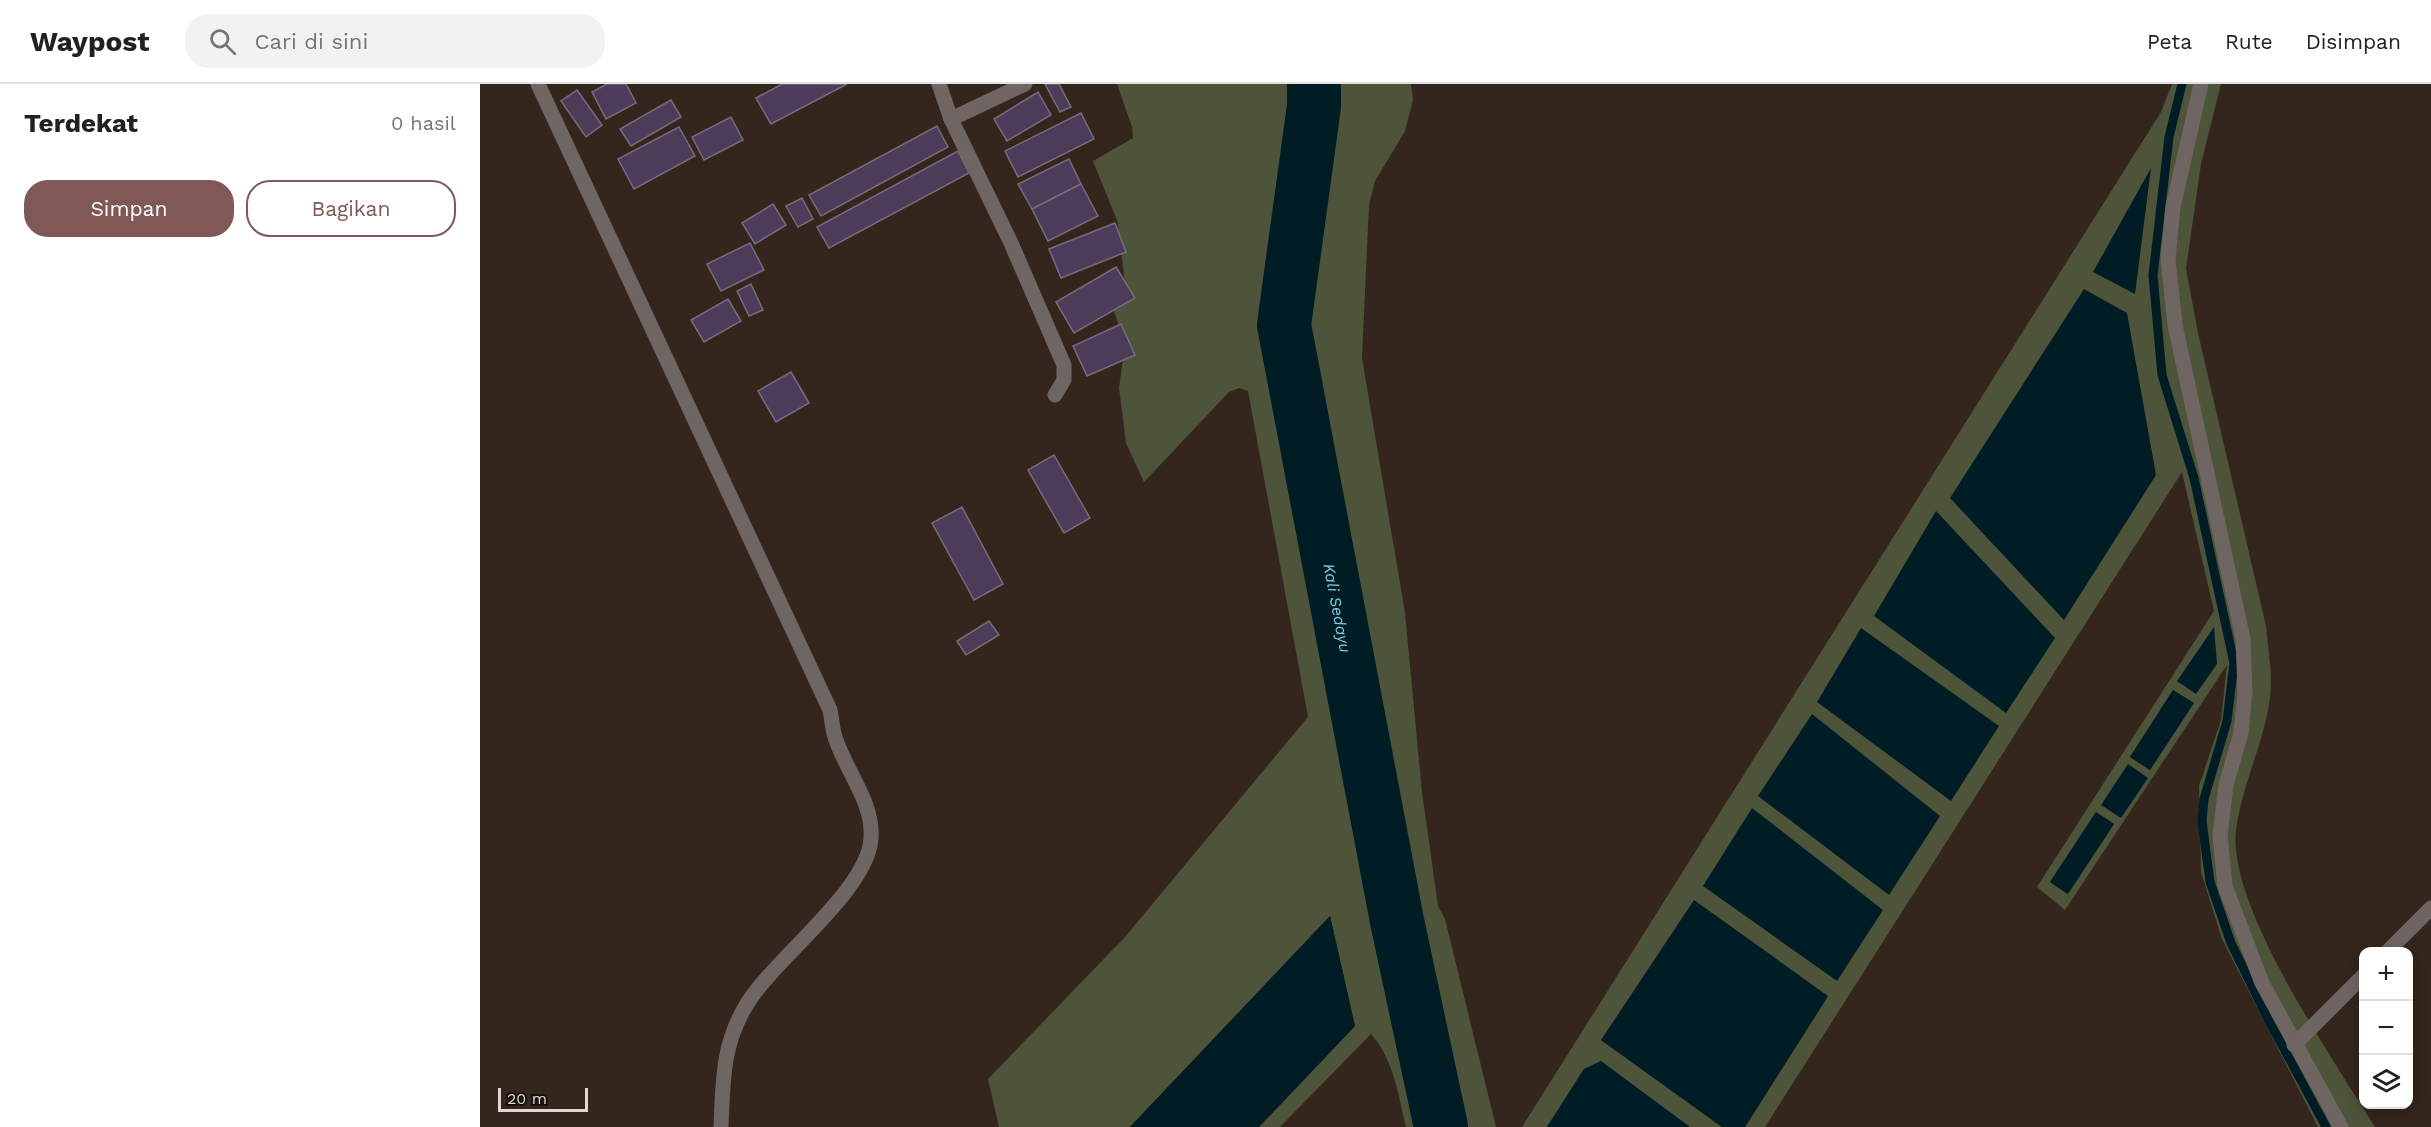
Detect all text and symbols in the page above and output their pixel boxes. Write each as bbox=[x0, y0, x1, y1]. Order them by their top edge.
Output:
search box bbox=[185, 14, 605, 68]
text: Waypost bbox=[30, 25, 149, 58]
icon: search bbox=[206, 25, 239, 58]
text: Cari di sini bbox=[254, 29, 368, 54]
text: Peta bbox=[2147, 29, 2192, 54]
text: Rute bbox=[2225, 29, 2273, 54]
text: Disimpan bbox=[2306, 29, 2401, 54]
text: Terdekat bbox=[24, 108, 138, 138]
text: 0 hasil bbox=[391, 111, 456, 135]
button: Simpan bbox=[24, 180, 234, 237]
button: Bagikan bbox=[246, 180, 456, 237]
water label: Kali Sedayu bbox=[1319, 562, 1355, 655]
map controls bbox=[2359, 947, 2413, 1109]
button: + bbox=[2359, 947, 2413, 1001]
button: − bbox=[2359, 1001, 2413, 1055]
button: layers bbox=[2359, 1055, 2413, 1109]
scale bar bbox=[498, 1085, 588, 1112]
text: 20 m bbox=[507, 1089, 547, 1108]

